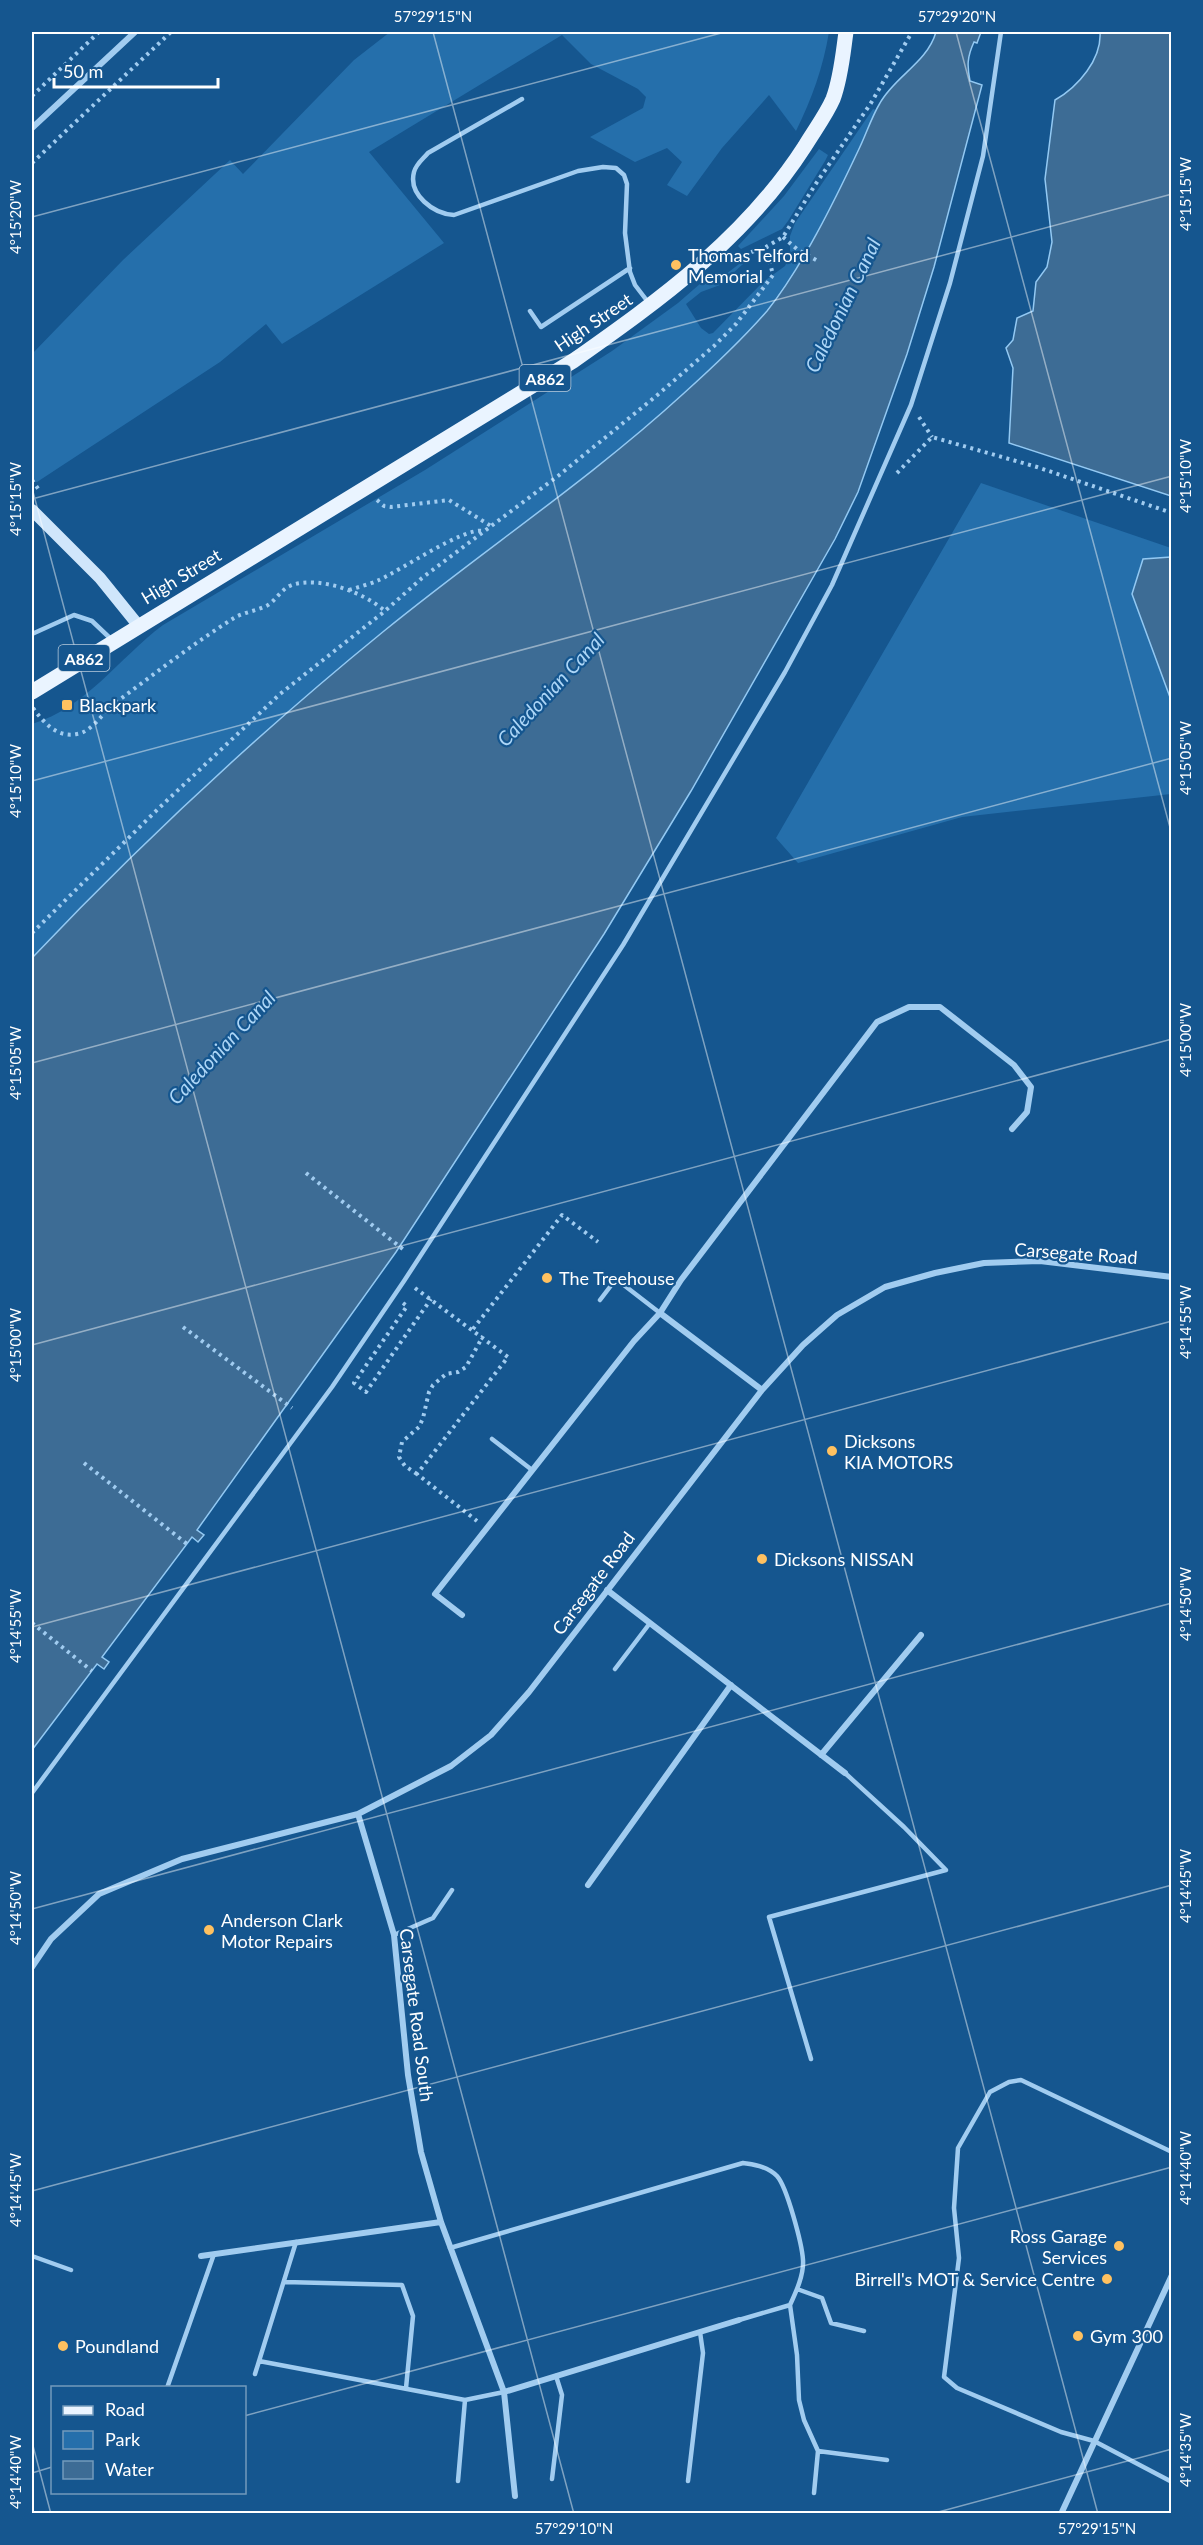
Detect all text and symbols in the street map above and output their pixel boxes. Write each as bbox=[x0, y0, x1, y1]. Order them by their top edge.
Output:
text: 57°29'15"N bbox=[394, 7, 472, 25]
text: 57°29'20"N bbox=[918, 7, 996, 25]
scale bar bbox=[54, 51, 218, 89]
text: 50 m bbox=[63, 60, 103, 82]
text: 4°15'15"W bbox=[1176, 157, 1194, 231]
text: 4°15'20"W bbox=[6, 180, 24, 254]
water label: Caledonian Canal bbox=[799, 234, 885, 376]
place label: Thomas Telford Memorial bbox=[688, 244, 809, 287]
marker: Thomas Telford Memorial bbox=[669, 258, 683, 272]
street label: High Street bbox=[550, 288, 637, 356]
road number: A862 bbox=[520, 365, 570, 391]
text: 4°15'10"W bbox=[1176, 439, 1194, 513]
text: 4°15'15"W bbox=[6, 462, 24, 536]
street label: High Street bbox=[137, 543, 225, 608]
water label: Caledonian Canal bbox=[491, 627, 609, 751]
road number: A862 bbox=[58, 645, 110, 671]
place label: Blackpark bbox=[79, 694, 157, 716]
marker: Blackpark bbox=[60, 698, 74, 712]
text: 4°15'05"W bbox=[1176, 721, 1194, 795]
text: 4°15'10"W bbox=[6, 744, 24, 818]
water label: Caledonian Canal bbox=[162, 985, 280, 1109]
text: 4°15'00"W bbox=[1176, 1003, 1194, 1077]
text: 4°15'05"W bbox=[6, 1026, 24, 1100]
street label: Carsegate Road bbox=[1014, 1238, 1138, 1268]
place label: The Treehouse bbox=[559, 1267, 675, 1289]
marker: The Treehouse bbox=[540, 1271, 554, 1285]
text: 4°14'55"W bbox=[1176, 1285, 1194, 1359]
text: 4°15'00"W bbox=[6, 1308, 24, 1382]
place label: Dicksons KIA MOTORS bbox=[844, 1430, 953, 1473]
marker: Dicksons KIA MOTORS bbox=[825, 1444, 839, 1458]
street label: Carsegate Road bbox=[547, 1527, 639, 1639]
place label: Dicksons NISSAN bbox=[774, 1548, 914, 1570]
marker: Dicksons NISSAN bbox=[755, 1552, 769, 1566]
text: 4°14'50"W bbox=[1176, 1567, 1194, 1641]
text: 4°14'55"W bbox=[6, 1589, 24, 1663]
text: 4°14'45"W bbox=[1176, 1849, 1194, 1923]
text: 4°14'50"W bbox=[6, 1871, 24, 1945]
place label: Anderson Clark Motor Repairs bbox=[221, 1909, 344, 1952]
marker: Anderson Clark Motor Repairs bbox=[202, 1923, 216, 1937]
street label: Carsegate Road South bbox=[395, 1927, 439, 2103]
text: 4°14'40"W bbox=[1176, 2131, 1194, 2205]
text: 4°14'45"W bbox=[6, 2153, 24, 2227]
place label: Ross Garage Services bbox=[1010, 2225, 1107, 2268]
marker: Ross Garage Services bbox=[1112, 2239, 1126, 2253]
place label: Birrell's MOT & Service Centre bbox=[855, 2268, 1095, 2290]
marker: Birrell's MOT & Service Centre bbox=[1100, 2272, 1114, 2286]
place label: Gym 300 bbox=[1090, 2325, 1163, 2347]
marker: Gym 300 bbox=[1071, 2329, 1085, 2343]
place label: Poundland bbox=[75, 2335, 159, 2357]
marker: Poundland bbox=[56, 2339, 70, 2353]
legend bbox=[51, 2386, 246, 2494]
text: Road bbox=[105, 2398, 145, 2420]
text: 4°14'35"W bbox=[1176, 2413, 1194, 2487]
text: Park bbox=[105, 2428, 141, 2450]
text: 4°14'40"W bbox=[6, 2435, 24, 2509]
text: Water bbox=[105, 2458, 154, 2480]
text: 57°29'10"N bbox=[535, 2519, 613, 2537]
text: 57°29'15"N bbox=[1058, 2519, 1136, 2537]

